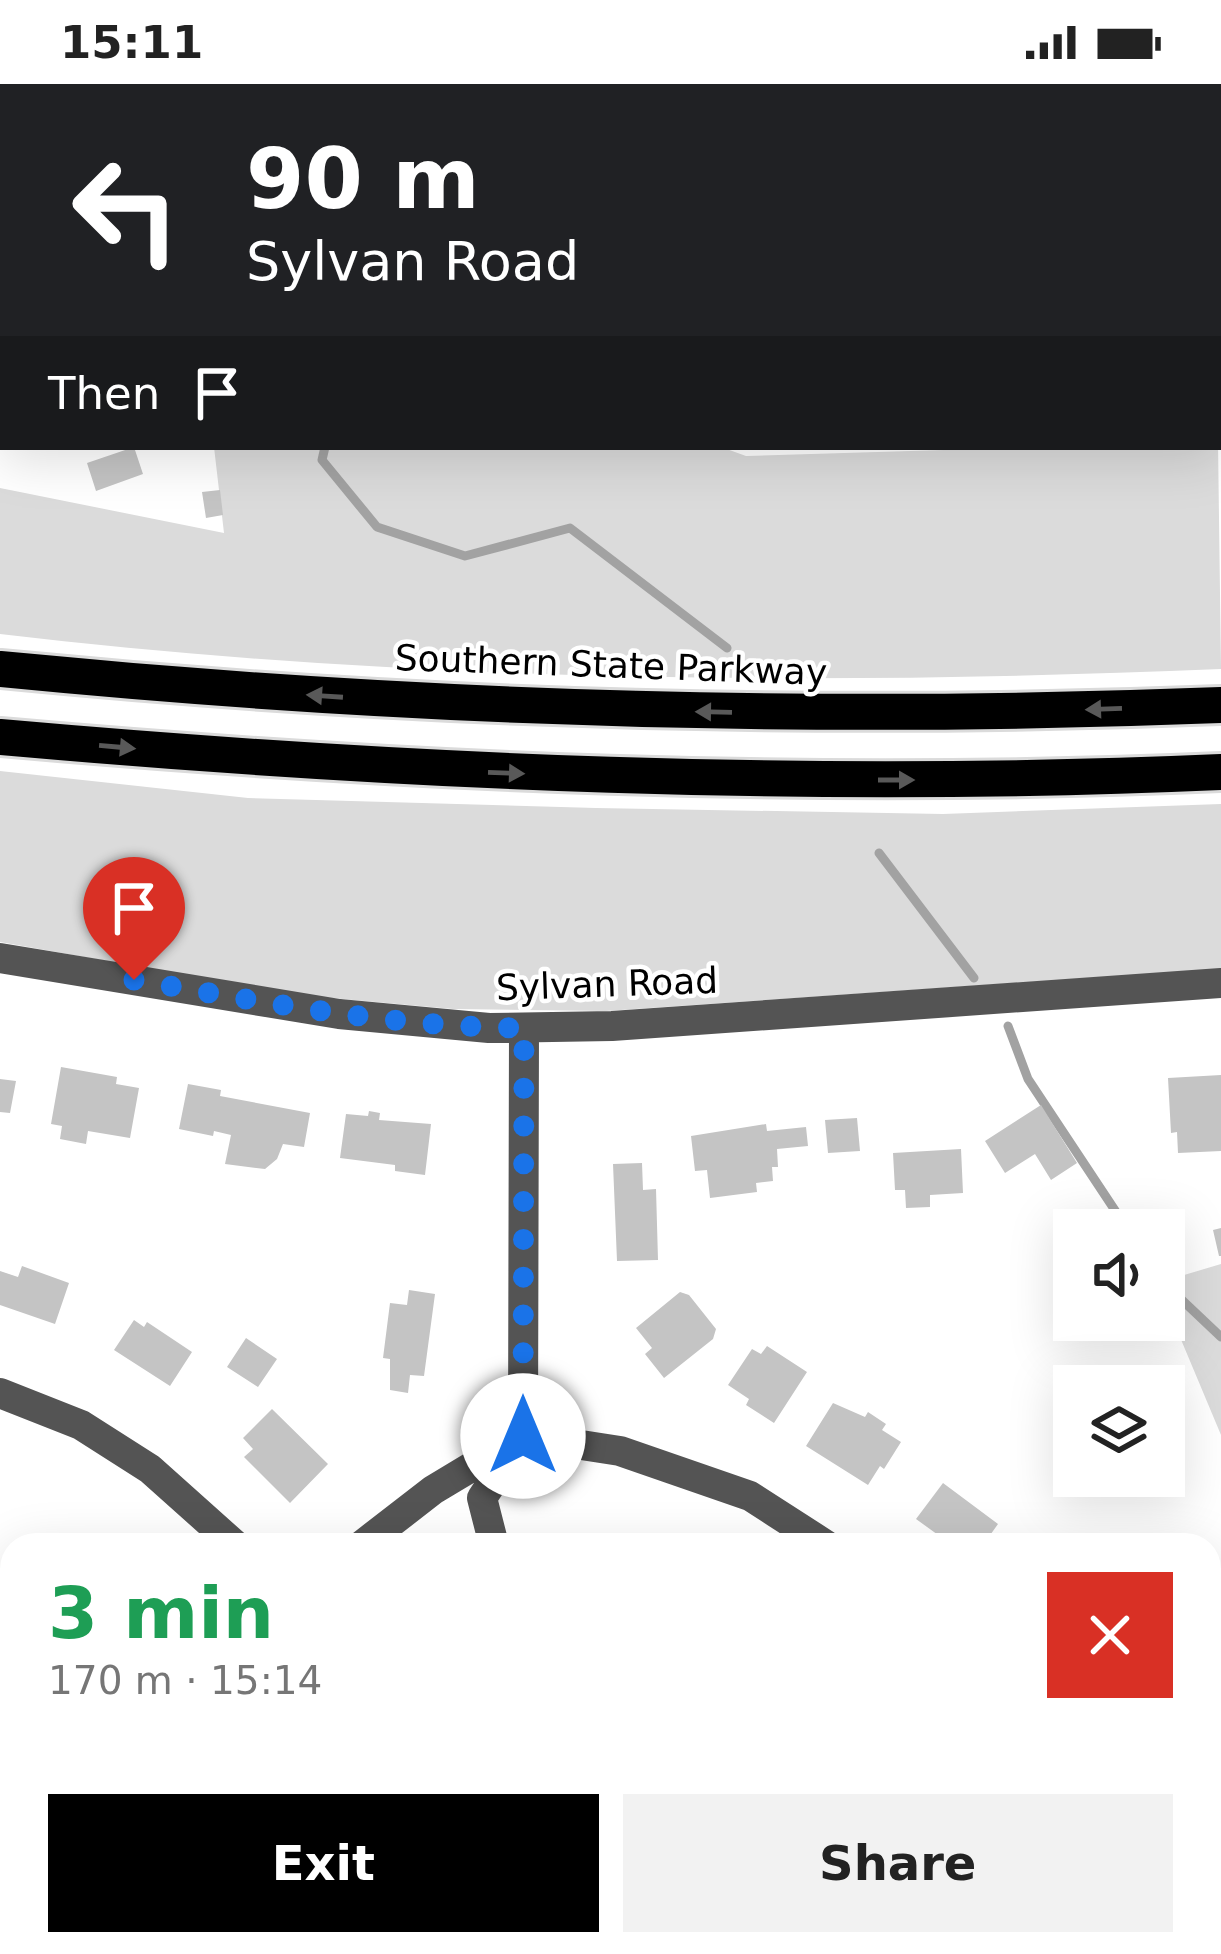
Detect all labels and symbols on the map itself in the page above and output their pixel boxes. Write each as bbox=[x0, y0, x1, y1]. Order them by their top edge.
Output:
street label: Southern State Parkway bbox=[394, 637, 828, 693]
one-way arrow bbox=[305, 687, 343, 706]
one-way arrow bbox=[1084, 700, 1122, 719]
one-way arrow bbox=[694, 702, 732, 721]
one-way arrow bbox=[98, 738, 136, 757]
one-way arrow bbox=[488, 764, 526, 783]
one-way arrow bbox=[878, 770, 916, 790]
pin bbox=[83, 857, 185, 980]
street label: Sylvan Road bbox=[495, 960, 719, 1008]
position arrow bbox=[460, 1373, 586, 1499]

